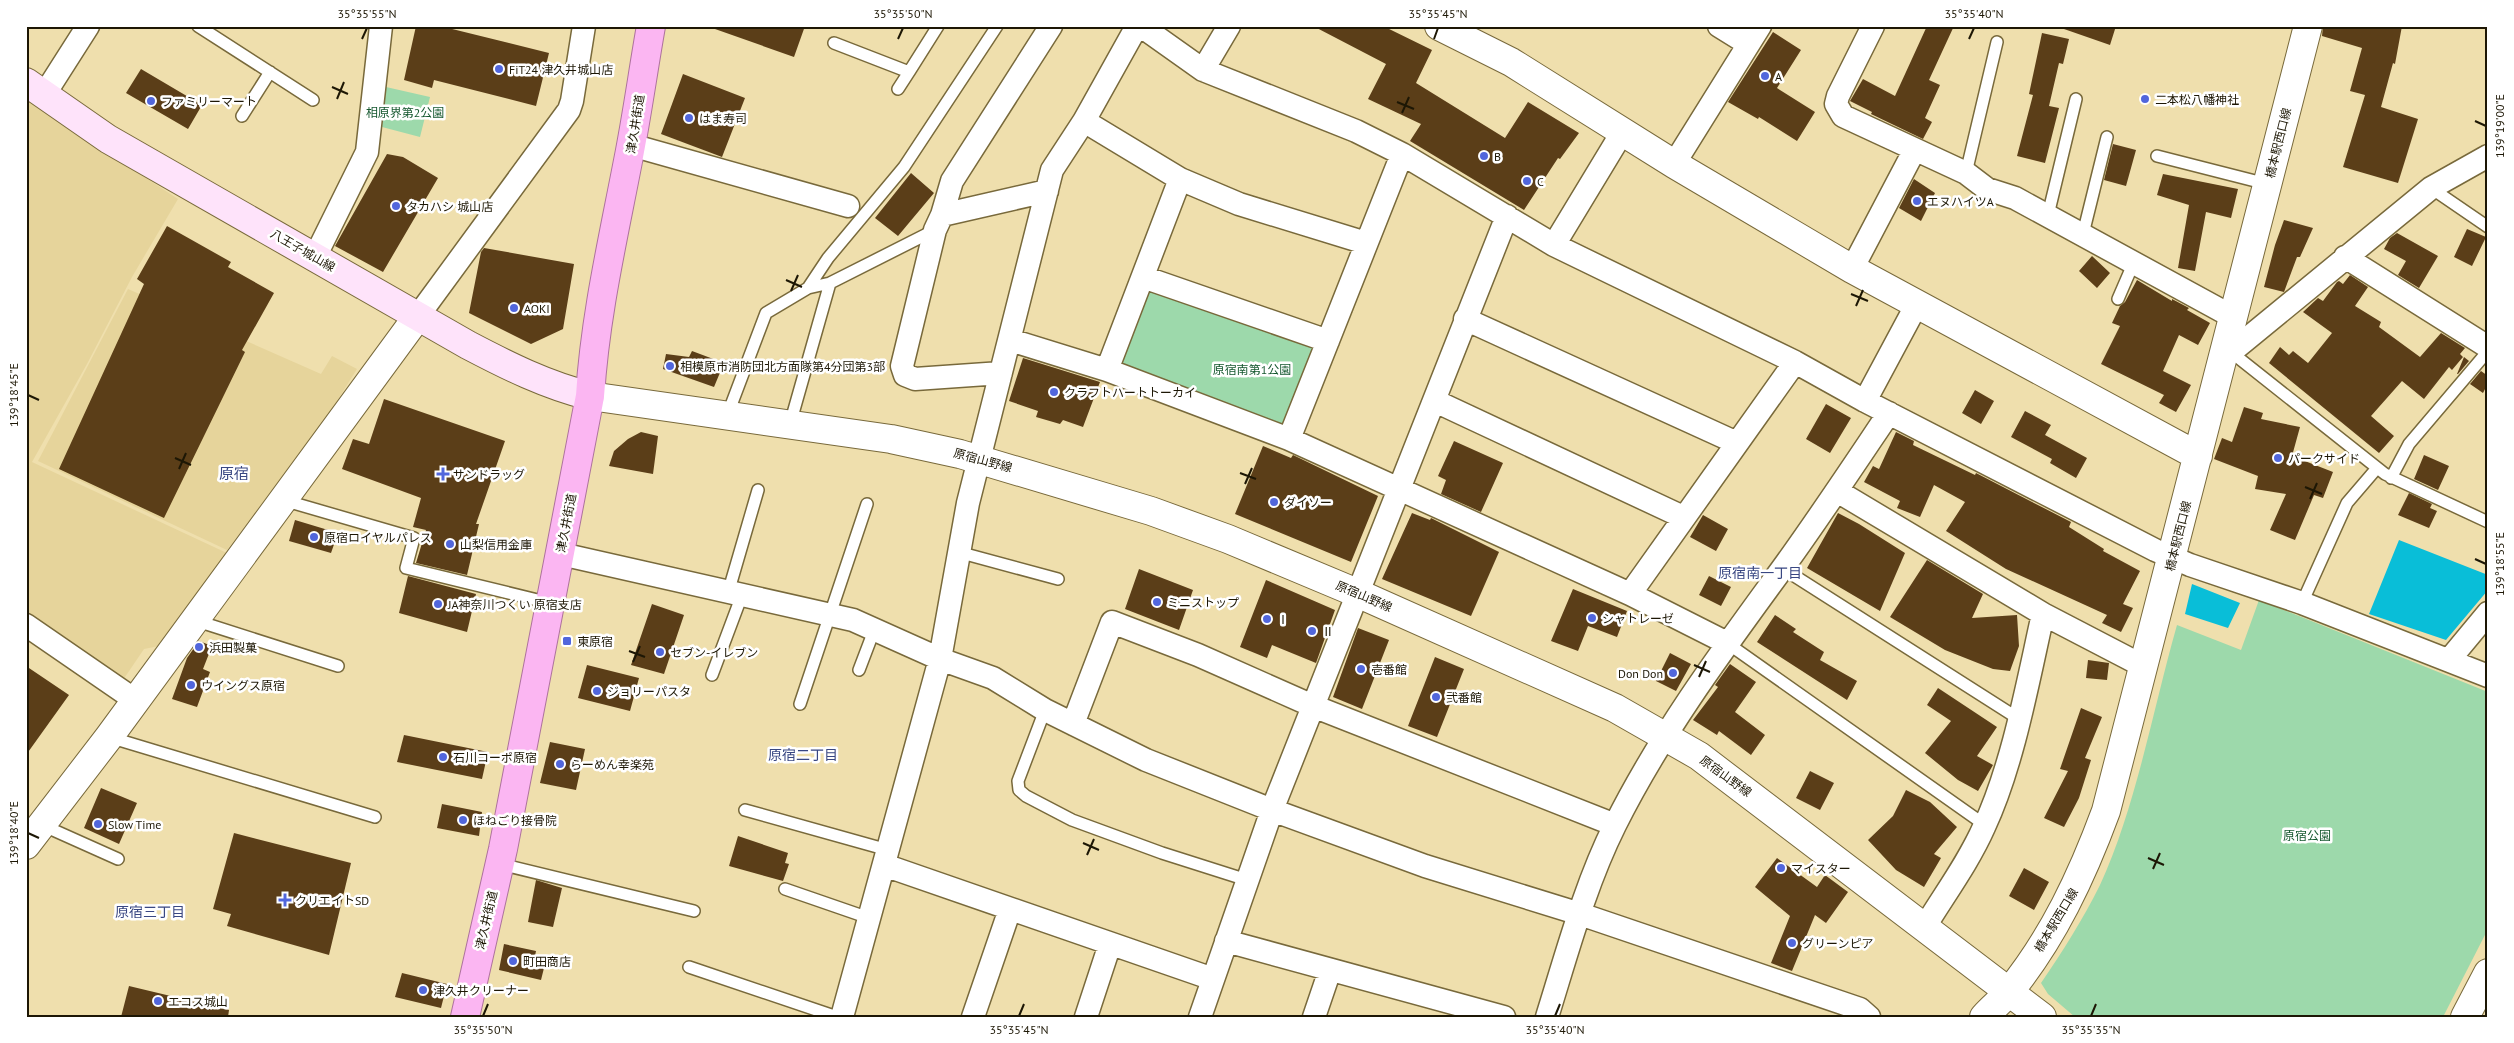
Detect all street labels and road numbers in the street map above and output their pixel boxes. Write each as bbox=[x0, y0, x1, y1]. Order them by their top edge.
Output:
street label: 津久井街道 bbox=[623, 93, 647, 155]
street label: 橋本駅西口線 bbox=[2262, 106, 2294, 180]
street label: 八王子城山線 bbox=[268, 226, 338, 274]
street label: 原宿山野線 bbox=[952, 445, 1014, 475]
street label: 津久井街道 bbox=[553, 492, 579, 554]
street label: 橋本駅西口線 bbox=[2162, 499, 2194, 573]
street label: 原宿山野線 bbox=[1333, 577, 1395, 615]
street label: 原宿山野線 bbox=[1697, 752, 1755, 800]
street label: 橋本駅西口線 bbox=[2031, 885, 2081, 955]
street label: 津久井街道 bbox=[472, 889, 500, 951]

